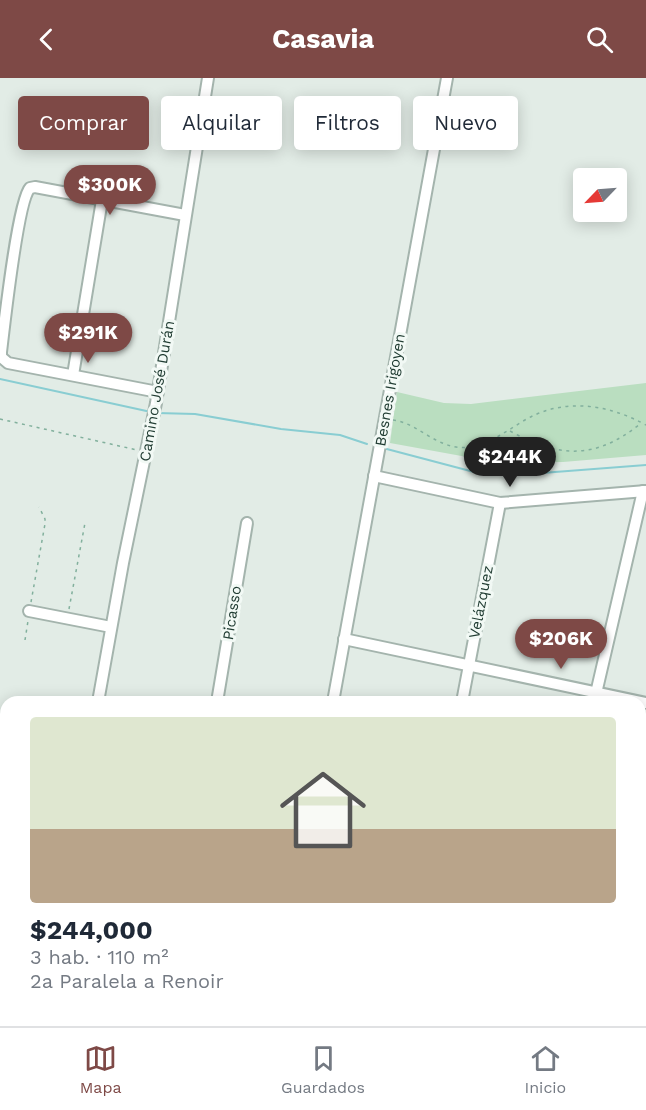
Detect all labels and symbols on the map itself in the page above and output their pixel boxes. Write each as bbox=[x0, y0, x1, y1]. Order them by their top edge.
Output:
pin: $300K bbox=[68, 165, 152, 216]
north arrow bbox=[573, 168, 627, 222]
pin: $291K bbox=[46, 313, 130, 364]
street label: Camino José Durán bbox=[136, 319, 178, 463]
street label: Besnes Irigoyen bbox=[371, 332, 409, 448]
pin: $244K bbox=[468, 437, 552, 488]
street label: Velázquez bbox=[465, 564, 497, 640]
street label: Picasso bbox=[219, 585, 245, 641]
pin: $206K bbox=[519, 619, 603, 670]

